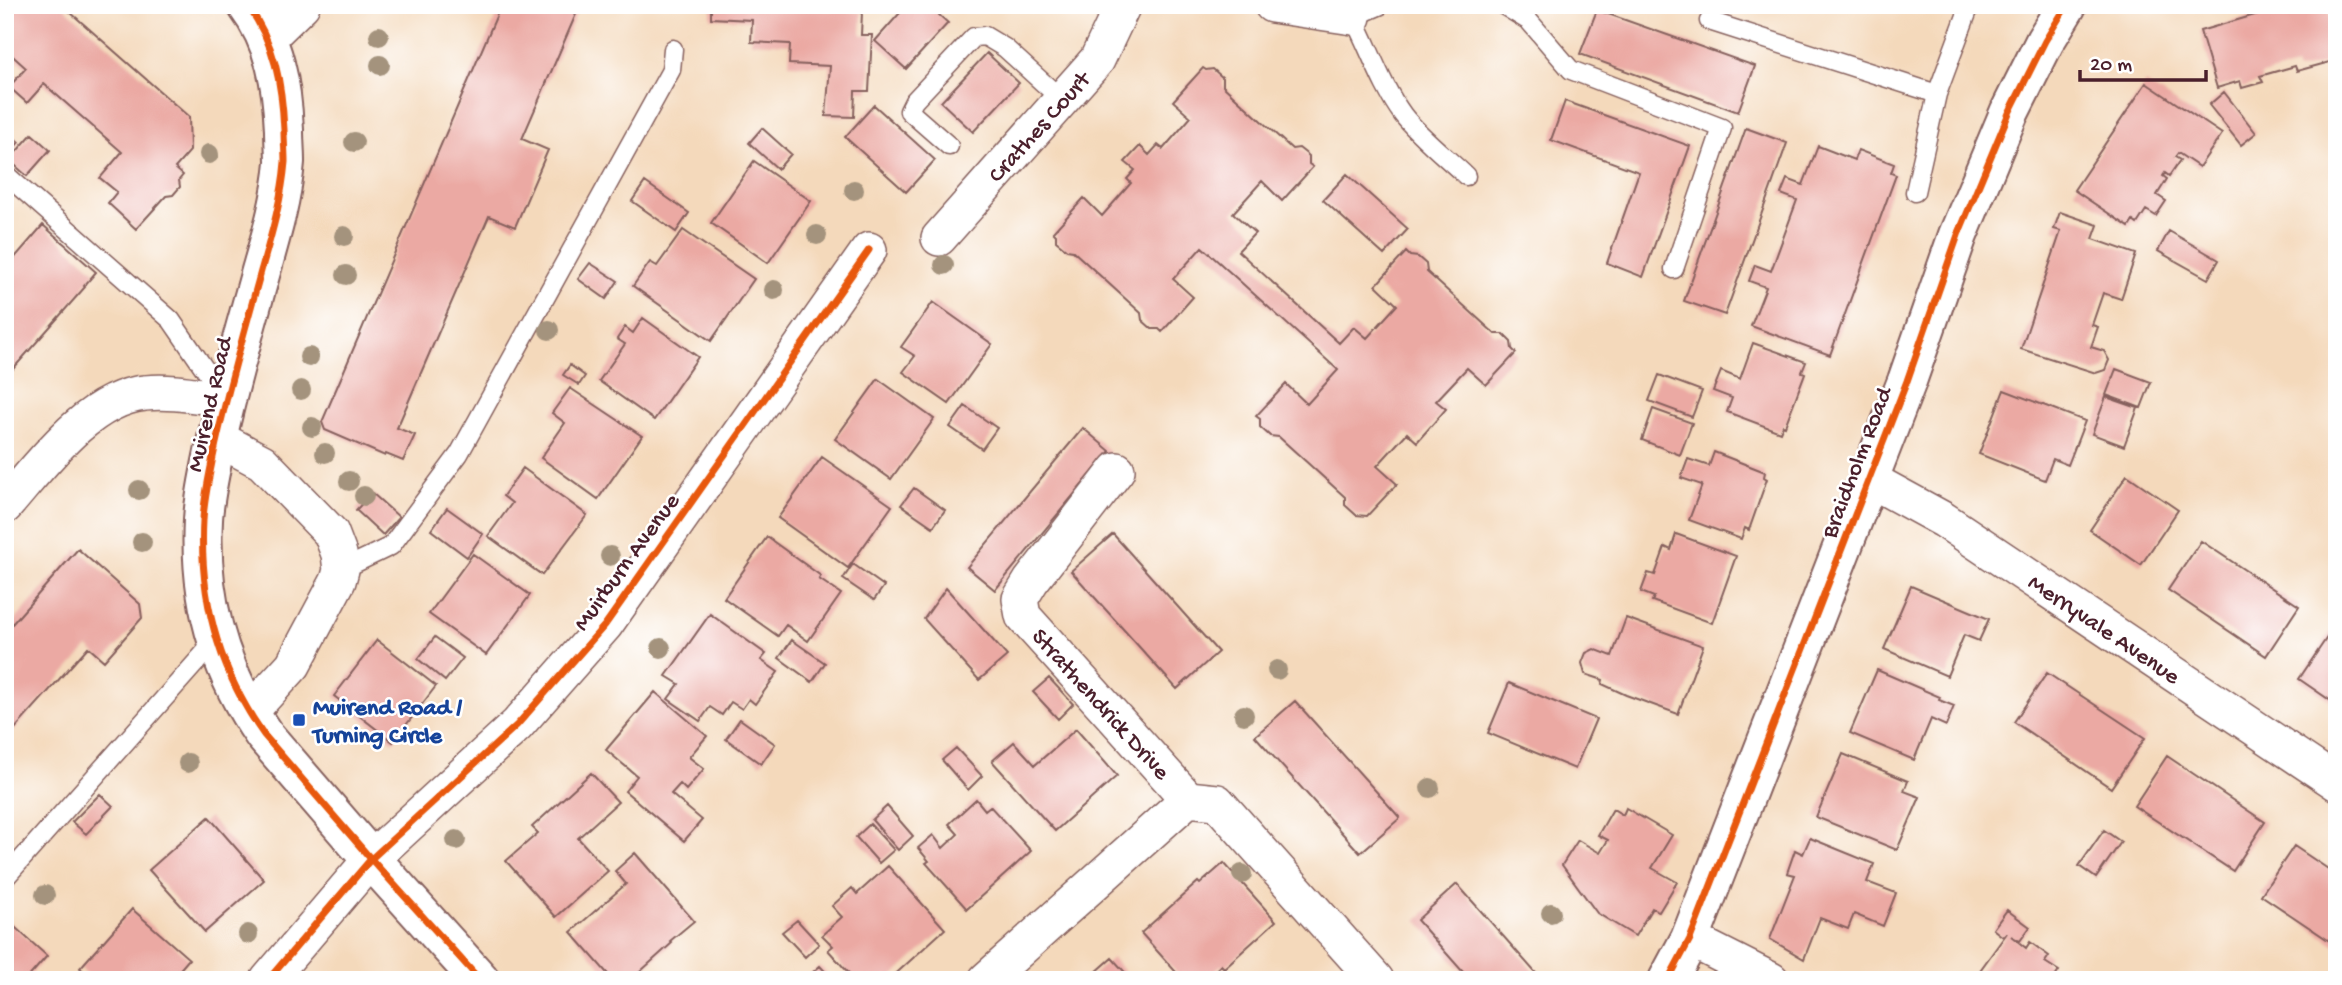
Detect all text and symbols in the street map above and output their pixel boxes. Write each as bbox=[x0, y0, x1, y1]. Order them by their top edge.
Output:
scale bar bbox=[2080, 38, 2206, 82]
text: 20 m bbox=[2090, 54, 2132, 79]
street label: Crathes Court bbox=[983, 65, 1099, 190]
street label: Muirend Road bbox=[182, 333, 241, 475]
street label: Braidholm Road bbox=[1816, 382, 1901, 544]
street label: Muirburn Avenue bbox=[568, 488, 688, 638]
street label: Merryvale Avenue bbox=[2021, 569, 2185, 693]
street label: Strathendrick Drive bbox=[1024, 624, 1175, 788]
place label: Muirend Road / Turning Circle bbox=[311, 695, 462, 752]
marker: Muirend Road / Turning Circle bbox=[291, 712, 307, 728]

